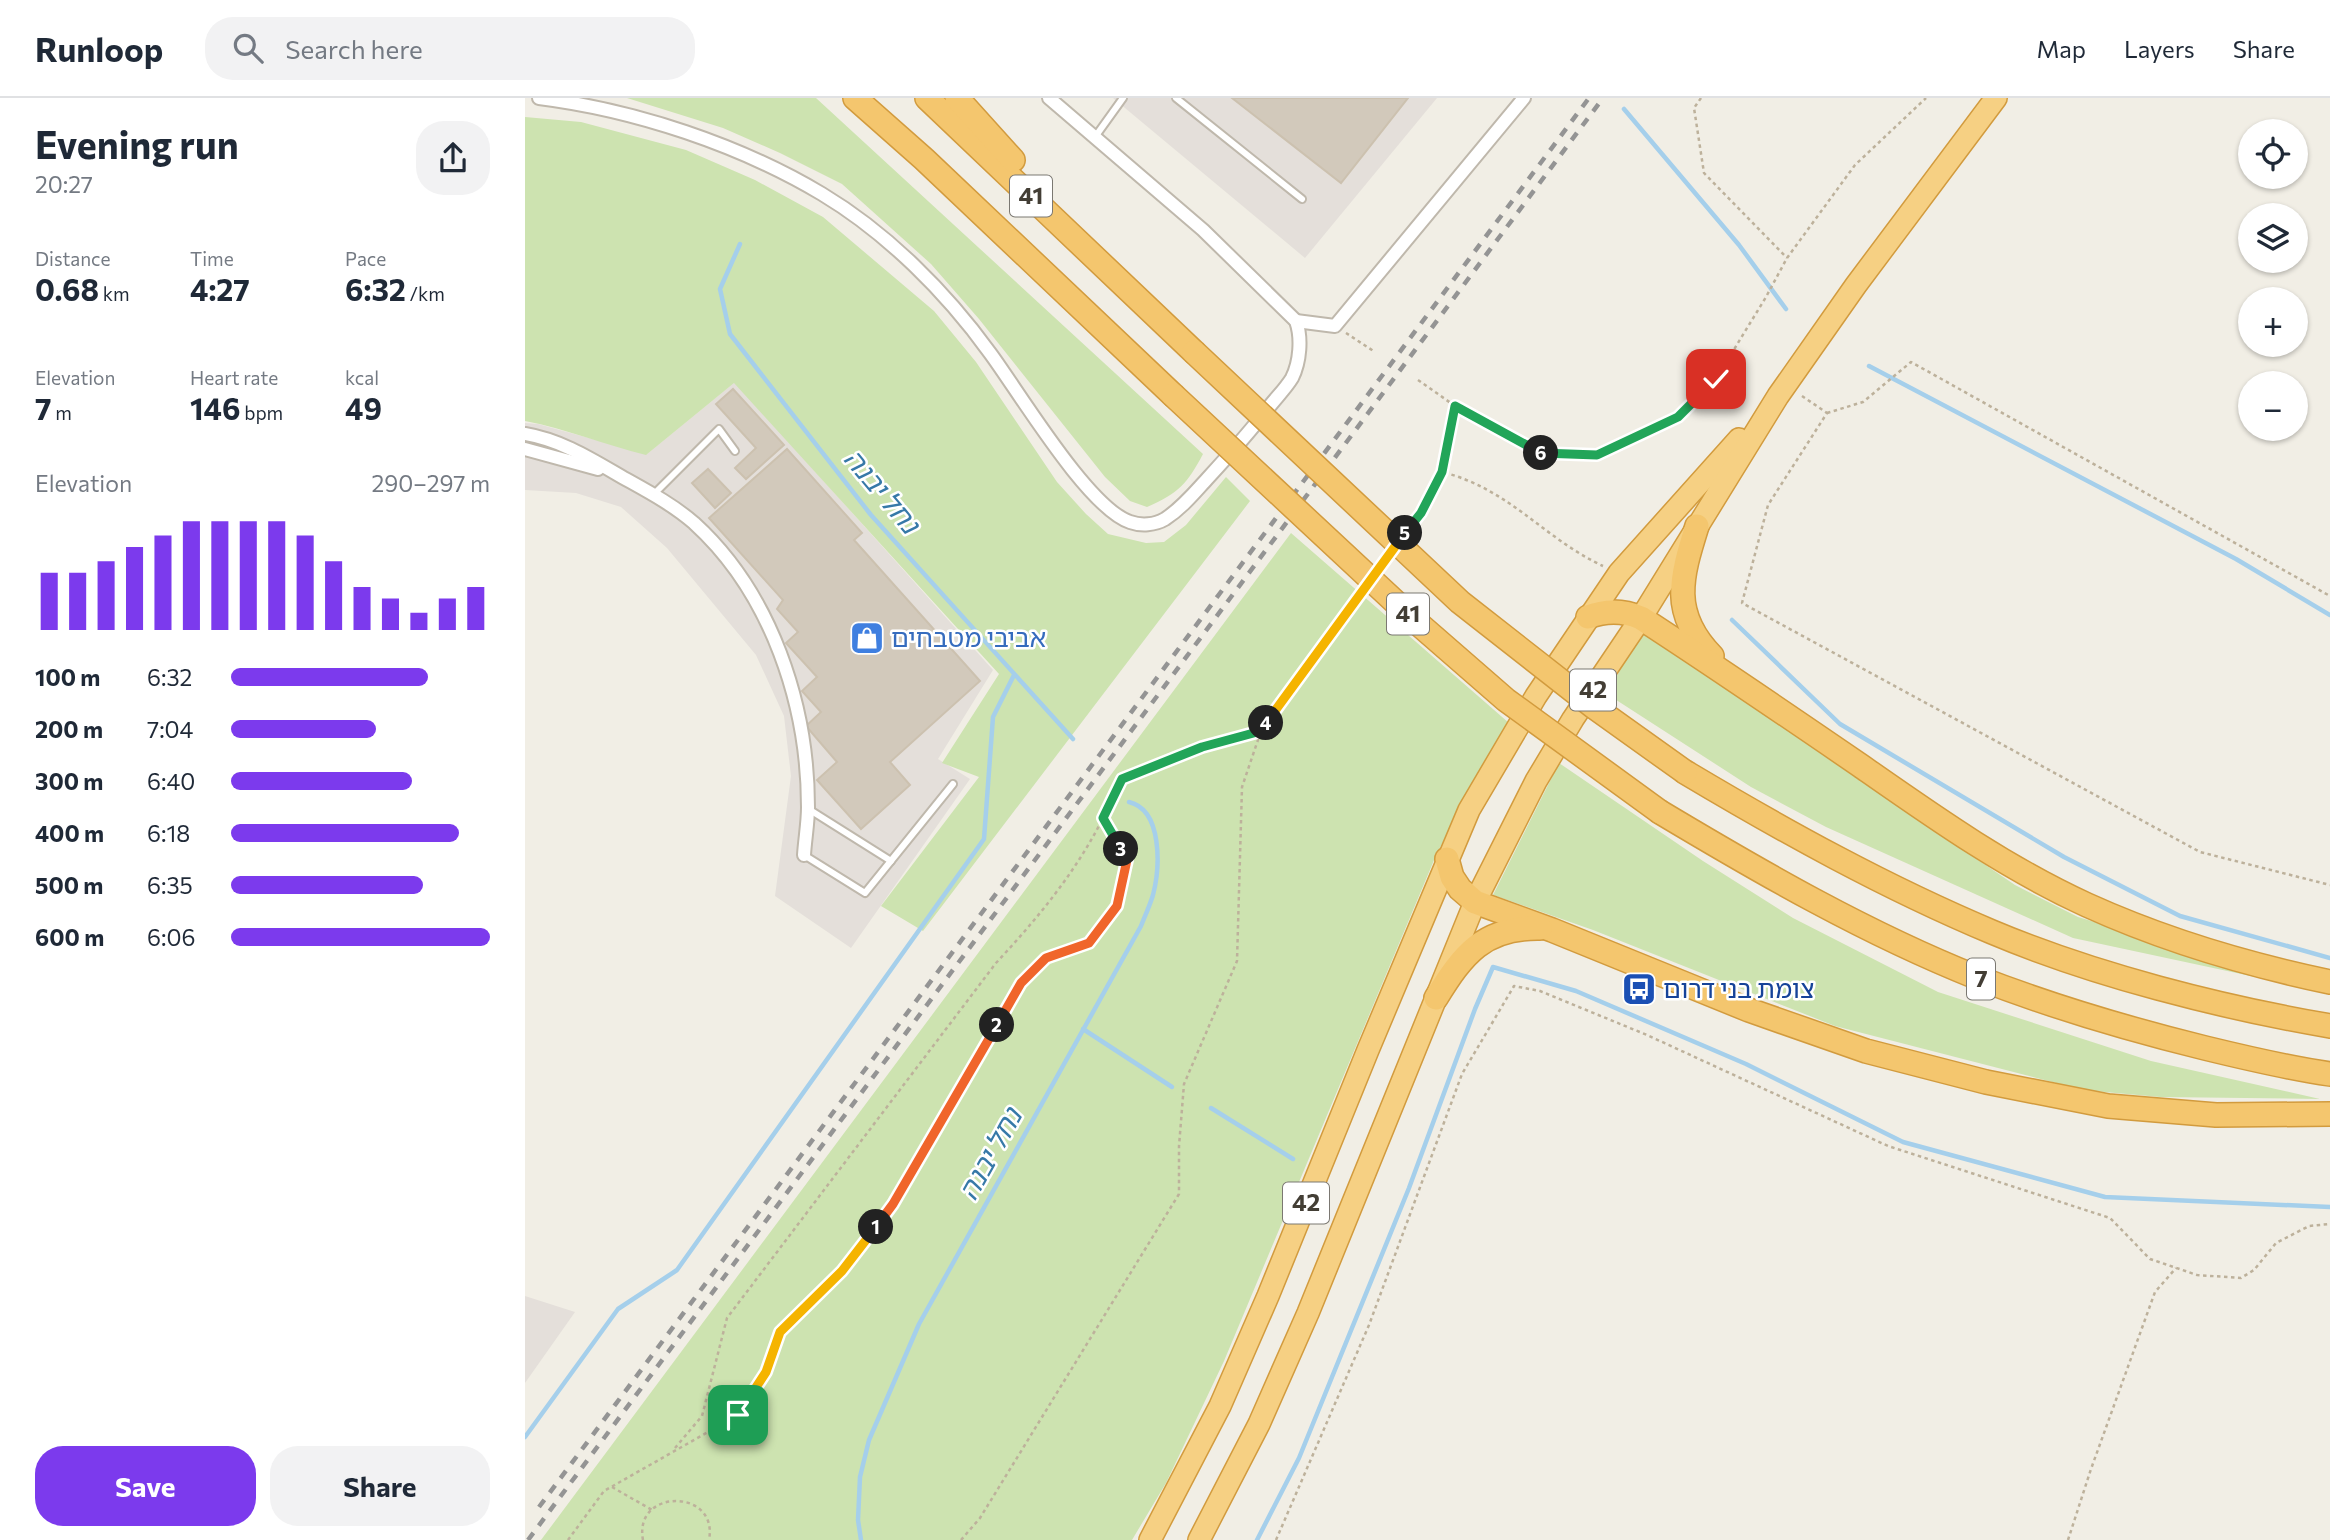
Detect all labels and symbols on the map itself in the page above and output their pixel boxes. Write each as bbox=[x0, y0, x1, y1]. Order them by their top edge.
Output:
road number: 41 bbox=[1010, 176, 1052, 216]
pin bbox=[1686, 349, 1746, 409]
pin: 6 bbox=[1523, 436, 1559, 470]
water label: נחל יבנה bbox=[838, 441, 929, 541]
pin: 5 bbox=[1387, 516, 1423, 550]
road number: 41 bbox=[1387, 593, 1429, 634]
shop icon: אביבי מטבחים bbox=[848, 619, 886, 657]
place label: אביבי מטבחים bbox=[891, 621, 1046, 652]
road number: 42 bbox=[1570, 670, 1616, 710]
pin: 4 bbox=[1249, 706, 1283, 740]
pin: 3 bbox=[1103, 832, 1139, 866]
road number: 7 bbox=[1967, 958, 1995, 1000]
bus stop icon: צומת בני דרום bbox=[1620, 970, 1658, 1008]
place label: צומת בני דרום bbox=[1663, 972, 1814, 1003]
pin: 2 bbox=[979, 1007, 1015, 1042]
water label: נחל יבנה bbox=[950, 1100, 1029, 1205]
road number: 42 bbox=[1283, 1182, 1329, 1224]
pin: 1 bbox=[859, 1210, 893, 1244]
pin bbox=[708, 1385, 768, 1445]

